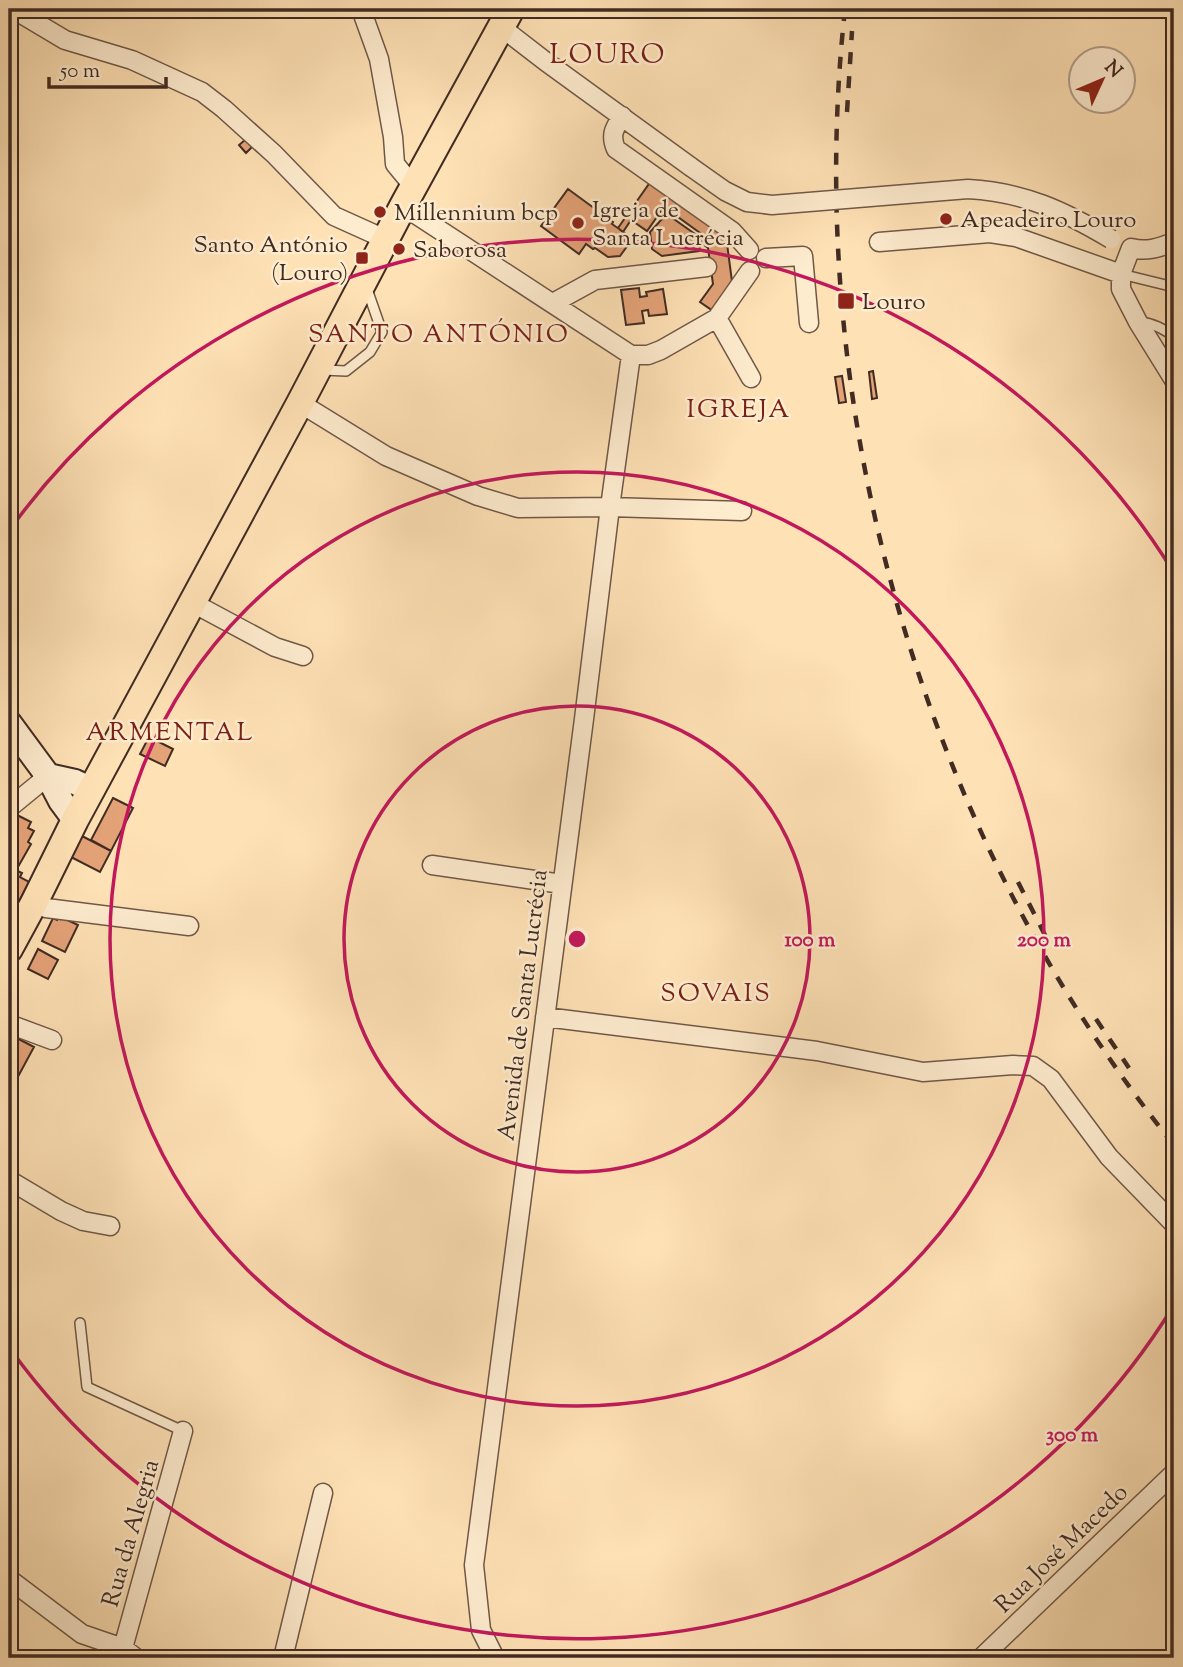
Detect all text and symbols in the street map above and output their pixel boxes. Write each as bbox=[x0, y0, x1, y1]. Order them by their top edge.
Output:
district label: LOURO bbox=[550, 36, 666, 76]
scale bar bbox=[49, 46, 166, 90]
north arrow bbox=[1068, 46, 1138, 116]
text: N bbox=[1097, 55, 1127, 85]
text: 50 m bbox=[59, 57, 100, 87]
place label: Igreja de Santa Lucrécia bbox=[592, 194, 744, 256]
place label: Millennium bcp bbox=[394, 197, 558, 231]
marker: Millennium bcp bbox=[372, 204, 388, 220]
place label: Apeadeiro Louro bbox=[960, 204, 1136, 238]
marker: Apeadeiro Louro bbox=[938, 211, 954, 227]
marker: Igreja de Santa Lucrécia bbox=[570, 215, 586, 231]
place label: Santo António (Louro) bbox=[193, 229, 348, 291]
place label: Saborosa bbox=[413, 234, 507, 268]
marker: Saborosa bbox=[391, 241, 407, 257]
marker: Santo António (Louro) bbox=[354, 250, 370, 266]
place label: Louro bbox=[862, 286, 926, 320]
marker: Louro bbox=[836, 291, 856, 311]
district label: SANTO ANTÓNIO bbox=[308, 317, 570, 354]
district label: IGREJA bbox=[687, 392, 791, 429]
district label: ARMENTAL bbox=[86, 715, 254, 752]
street label: Avenida de Santa Lucrécia bbox=[490, 868, 558, 1143]
text: 100 m bbox=[785, 926, 836, 956]
text: 200 m bbox=[1017, 926, 1072, 956]
centre of rings bbox=[565, 927, 589, 951]
district label: SOVAIS bbox=[660, 976, 772, 1013]
text: 300 m bbox=[1046, 1421, 1099, 1451]
street label: Rua da Alegria bbox=[95, 1456, 169, 1611]
street label: Rua José Macedo bbox=[988, 1477, 1137, 1622]

